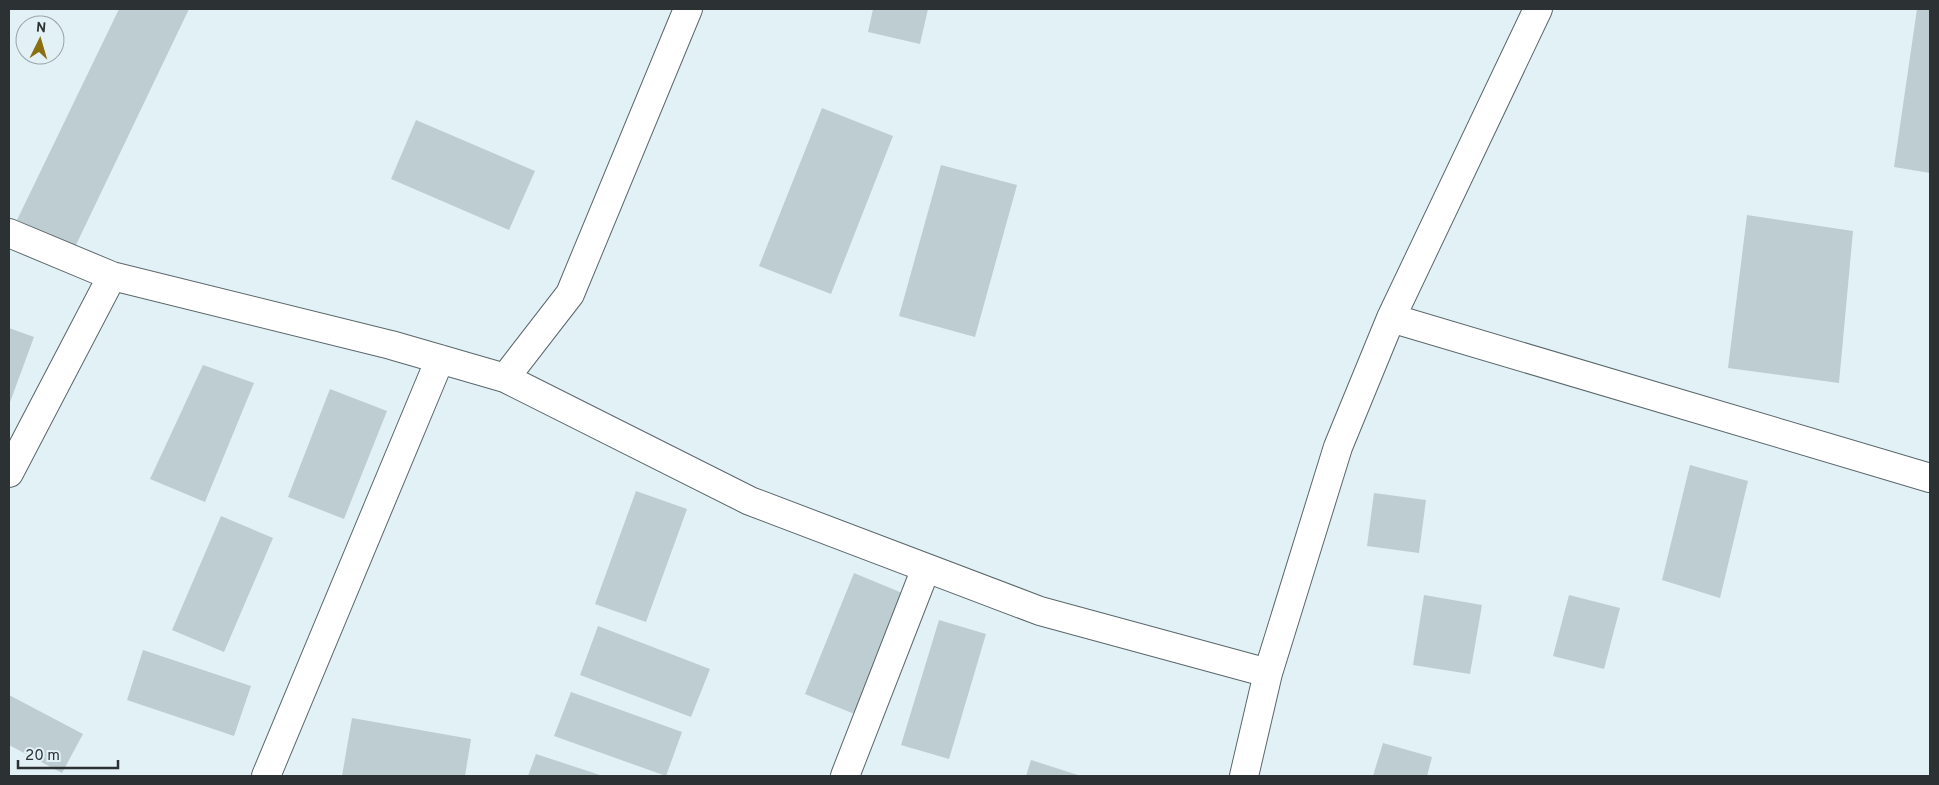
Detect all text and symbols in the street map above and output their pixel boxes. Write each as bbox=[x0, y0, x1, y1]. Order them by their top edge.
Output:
north arrow bbox=[15, 15, 65, 65]
text: N bbox=[35, 20, 47, 37]
scale bar bbox=[18, 738, 118, 770]
text: 20 m bbox=[25, 747, 60, 766]

